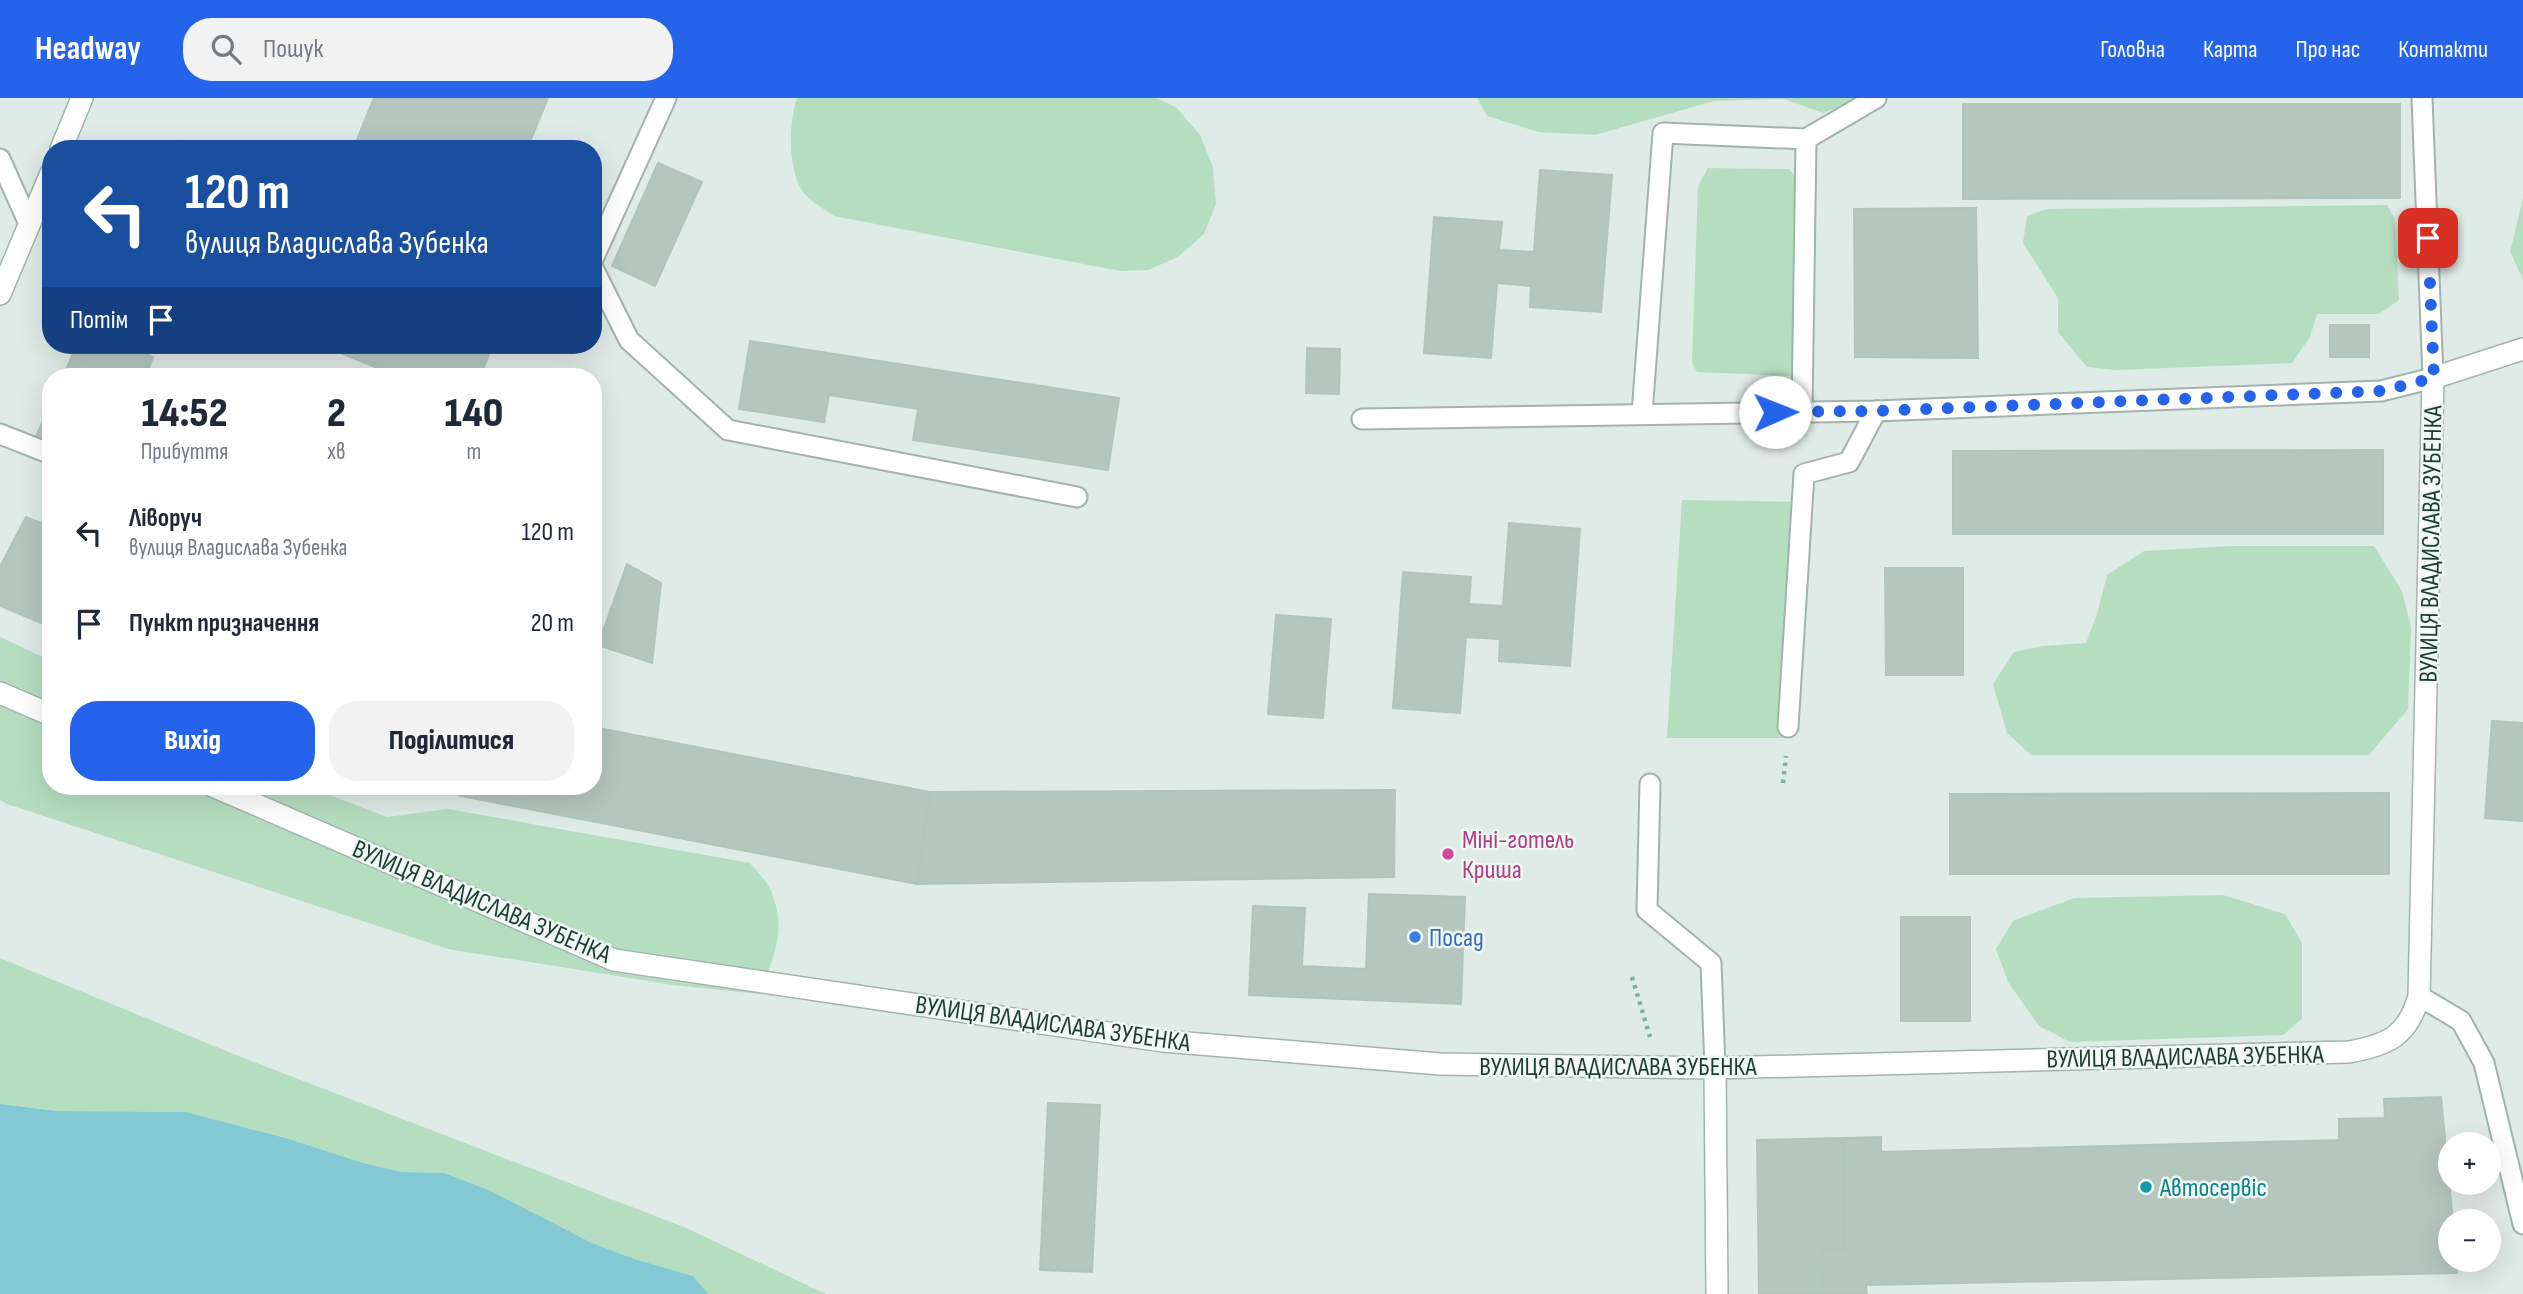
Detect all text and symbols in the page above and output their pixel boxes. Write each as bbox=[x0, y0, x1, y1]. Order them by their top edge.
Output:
search box bbox=[183, 18, 673, 81]
text: Headway bbox=[35, 29, 141, 69]
icon: search bbox=[207, 30, 245, 68]
text: Пошук bbox=[263, 34, 323, 65]
text: Головна bbox=[2100, 35, 2165, 64]
text: Карта bbox=[2203, 35, 2257, 64]
text: Про нас bbox=[2295, 35, 2360, 64]
text: Контакти bbox=[2398, 35, 2488, 64]
text: 120 m bbox=[185, 164, 290, 223]
icon: left bbox=[70, 168, 161, 259]
pin bbox=[2398, 208, 2458, 268]
icon: arrive bbox=[2409, 219, 2447, 257]
text: вулиця Владислава Зубенка bbox=[185, 224, 489, 263]
icon: arrive bbox=[142, 301, 180, 339]
text: Потім bbox=[70, 305, 128, 336]
position arrow bbox=[1738, 375, 1812, 449]
text: 14:52 bbox=[141, 388, 228, 439]
text: 2 bbox=[327, 388, 346, 439]
text: 140 bbox=[445, 388, 503, 439]
street label: ВУЛИЦЯ ВЛАДИСЛАВА ЗУБЕНКА bbox=[2414, 404, 2449, 683]
text: Прибуття bbox=[141, 438, 228, 466]
text: хв bbox=[327, 438, 346, 466]
text: m bbox=[467, 438, 481, 466]
text: Ліворуч bbox=[129, 503, 202, 534]
icon: left bbox=[70, 514, 108, 552]
text: 120 m bbox=[521, 517, 574, 548]
text: вулиця Владислава Зубенка bbox=[129, 534, 347, 562]
icon: arrive bbox=[70, 605, 108, 643]
text: Пункт призначення bbox=[129, 608, 319, 639]
text: 20 m bbox=[531, 608, 574, 639]
button: Вихід bbox=[70, 701, 315, 781]
button: Поділитися bbox=[329, 701, 574, 781]
place label: Міні-готель Криша bbox=[1462, 825, 1574, 886]
street label: ВУЛИЦЯ ВЛАДИСЛАВА ЗУБЕНКА bbox=[348, 834, 616, 971]
marker: Міні-готель Криша bbox=[1440, 846, 1456, 862]
place label: Посад bbox=[1429, 923, 1484, 954]
marker: Посад bbox=[1407, 929, 1423, 945]
street label: ВУЛИЦЯ ВЛАДИСЛАВА ЗУБЕНКА bbox=[913, 990, 1193, 1059]
street label: ВУЛИЦЯ ВЛАДИСЛАВА ЗУБЕНКА bbox=[2046, 1040, 2325, 1075]
street label: ВУЛИЦЯ ВЛАДИСЛАВА ЗУБЕНКА bbox=[1479, 1052, 1758, 1083]
map controls bbox=[2438, 1132, 2501, 1272]
button: + bbox=[2438, 1132, 2501, 1195]
place label: Автосервіс bbox=[2159, 1173, 2267, 1204]
marker: Автосервіс bbox=[2138, 1179, 2154, 1195]
button: − bbox=[2438, 1209, 2501, 1272]

